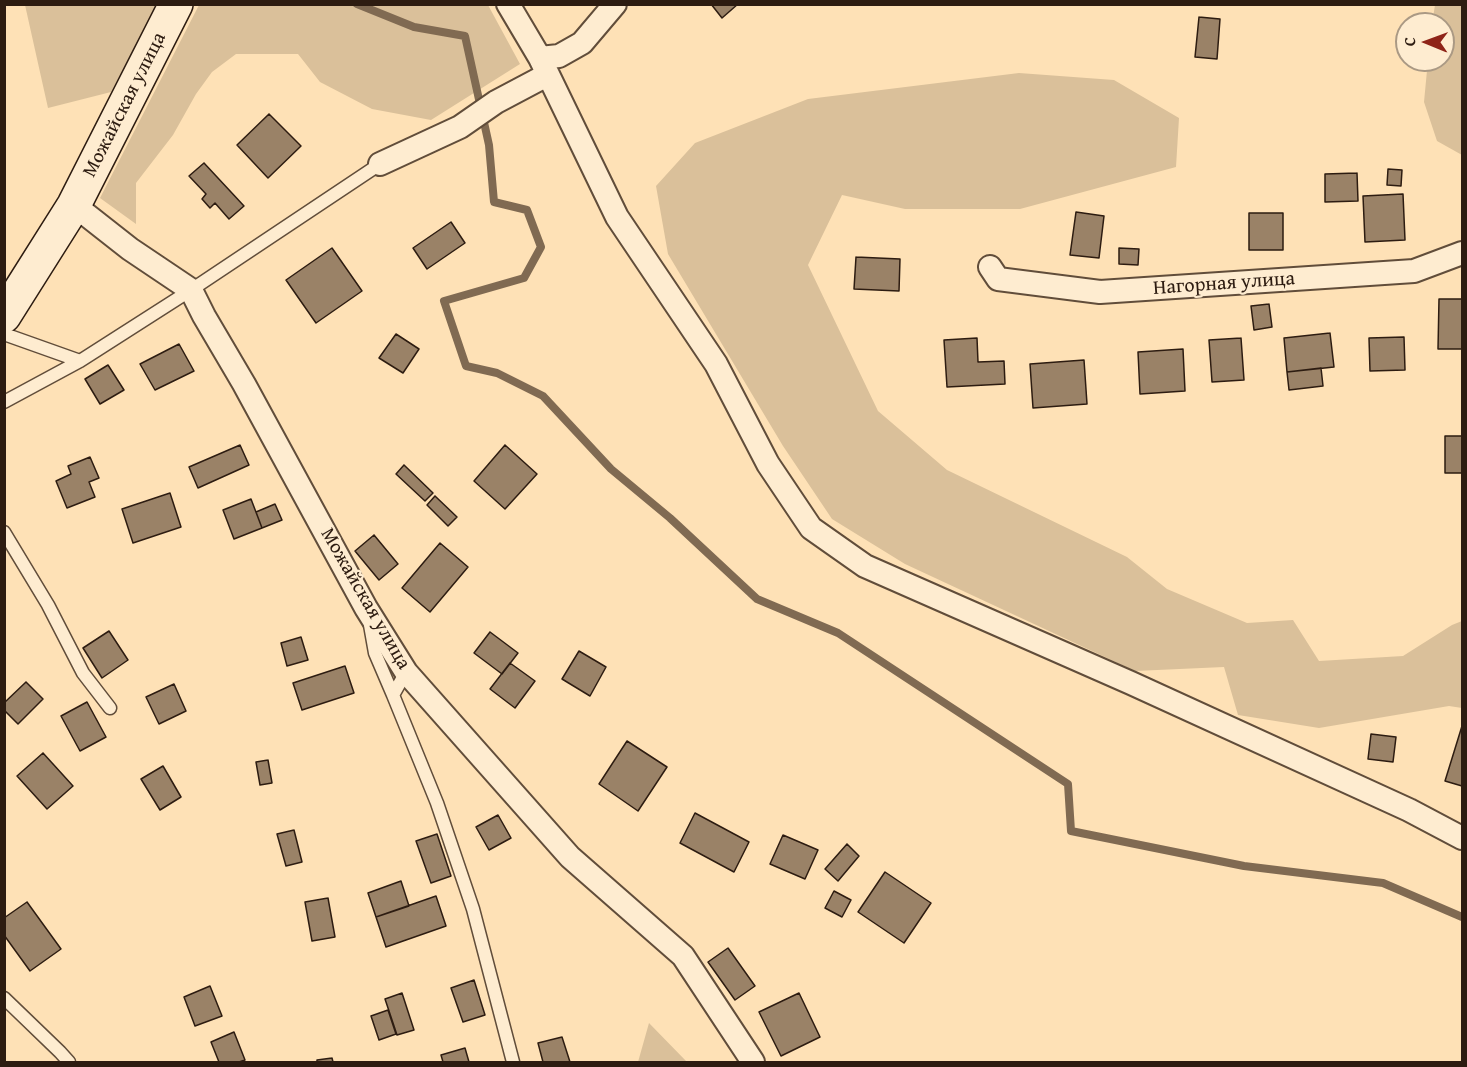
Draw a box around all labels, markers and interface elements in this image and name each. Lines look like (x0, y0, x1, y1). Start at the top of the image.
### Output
north arrow (1395, 12, 1455, 72)
street label: Можайская улица (78, 29, 172, 181)
text: С (1397, 37, 1421, 46)
street label: Нагорная улица (1152, 267, 1296, 301)
street label: Можайская улица (315, 524, 415, 674)

